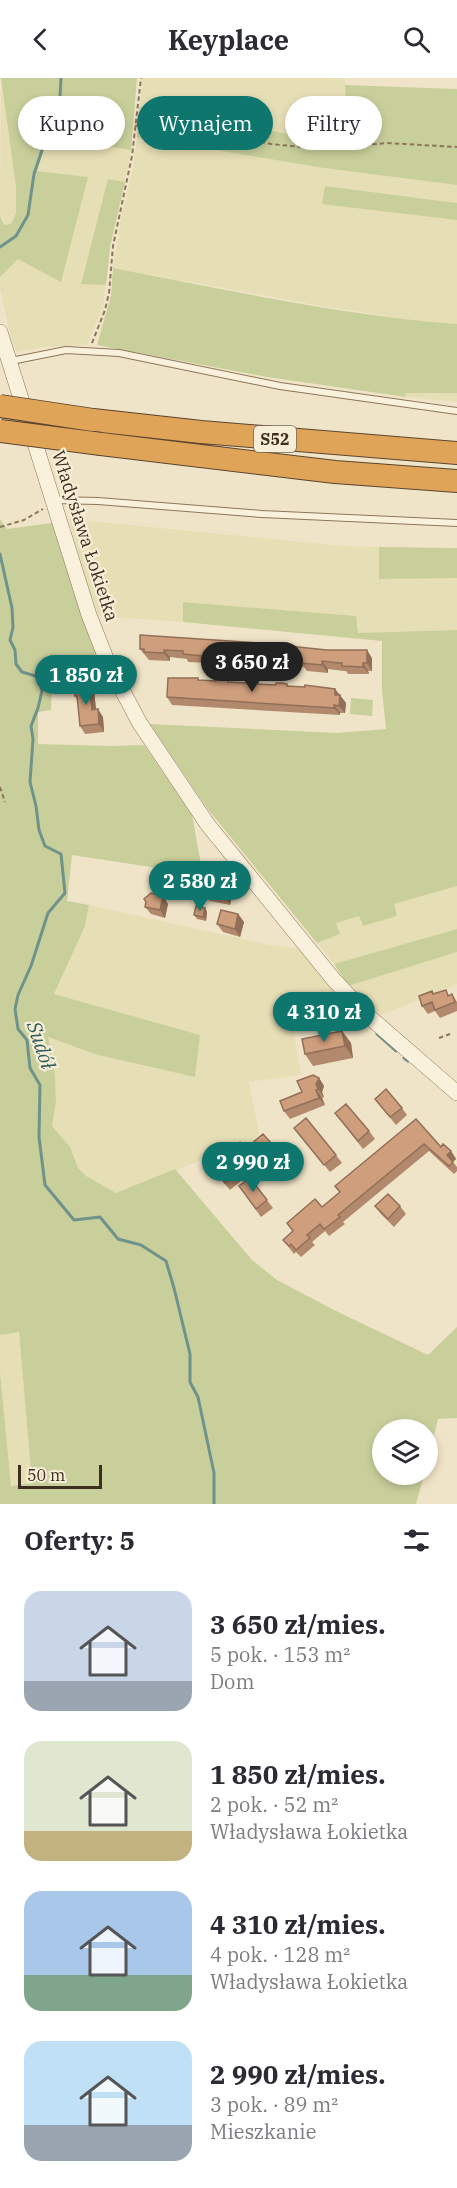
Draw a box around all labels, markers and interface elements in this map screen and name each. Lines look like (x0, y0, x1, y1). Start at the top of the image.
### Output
text: Keyplace (168, 22, 289, 57)
icon: back (24, 23, 57, 56)
icon: search (400, 23, 433, 56)
chip: Kupno (18, 96, 125, 150)
chip: Wynajem (137, 96, 273, 150)
chip: Filtry (285, 96, 382, 150)
road number: S52 (254, 426, 296, 452)
street label: Władysława Łokietka (47, 447, 124, 624)
pin: 3 650 zł (190, 642, 314, 693)
text: 3 650 zł (215, 648, 289, 675)
pin: 1 850 zł (24, 655, 148, 706)
text: 1 850 zł (49, 661, 123, 688)
pin: 2 580 zł (138, 861, 262, 912)
text: 2 580 zł (163, 867, 237, 894)
pin: 4 310 zł (262, 992, 386, 1043)
text: 4 310 zł (287, 998, 361, 1025)
water label: Sudół (20, 1016, 63, 1073)
pin: 2 990 zł (191, 1142, 315, 1193)
text: 2 990 zł (216, 1148, 290, 1175)
map controls (372, 1419, 438, 1485)
button: layers (372, 1419, 438, 1485)
scale bar (18, 1462, 102, 1490)
text: 50 m (27, 1465, 65, 1485)
text: Oferty: 5 (24, 1523, 135, 1557)
icon: filters (400, 1524, 433, 1557)
text: 3 650 zł/mies. (210, 1607, 386, 1641)
icon: home (72, 1615, 144, 1687)
text: 5 pok. · 153 m² (210, 1641, 350, 1668)
text: Dom (210, 1668, 254, 1695)
text: 1 850 zł/mies. (210, 1757, 386, 1791)
icon: home (72, 1765, 144, 1837)
text: 2 pok. · 52 m² (210, 1791, 338, 1818)
text: Władysława Łokietka (210, 1818, 408, 1845)
text: 4 310 zł/mies. (210, 1907, 386, 1941)
icon: home (72, 1915, 144, 1987)
text: 4 pok. · 128 m² (210, 1941, 350, 1968)
text: Władysława Łokietka (210, 1968, 408, 1995)
text: 2 990 zł/mies. (210, 2057, 386, 2091)
icon: home (72, 2065, 144, 2137)
text: 3 pok. · 89 m² (210, 2091, 338, 2118)
text: Mieszkanie (210, 2118, 316, 2145)

